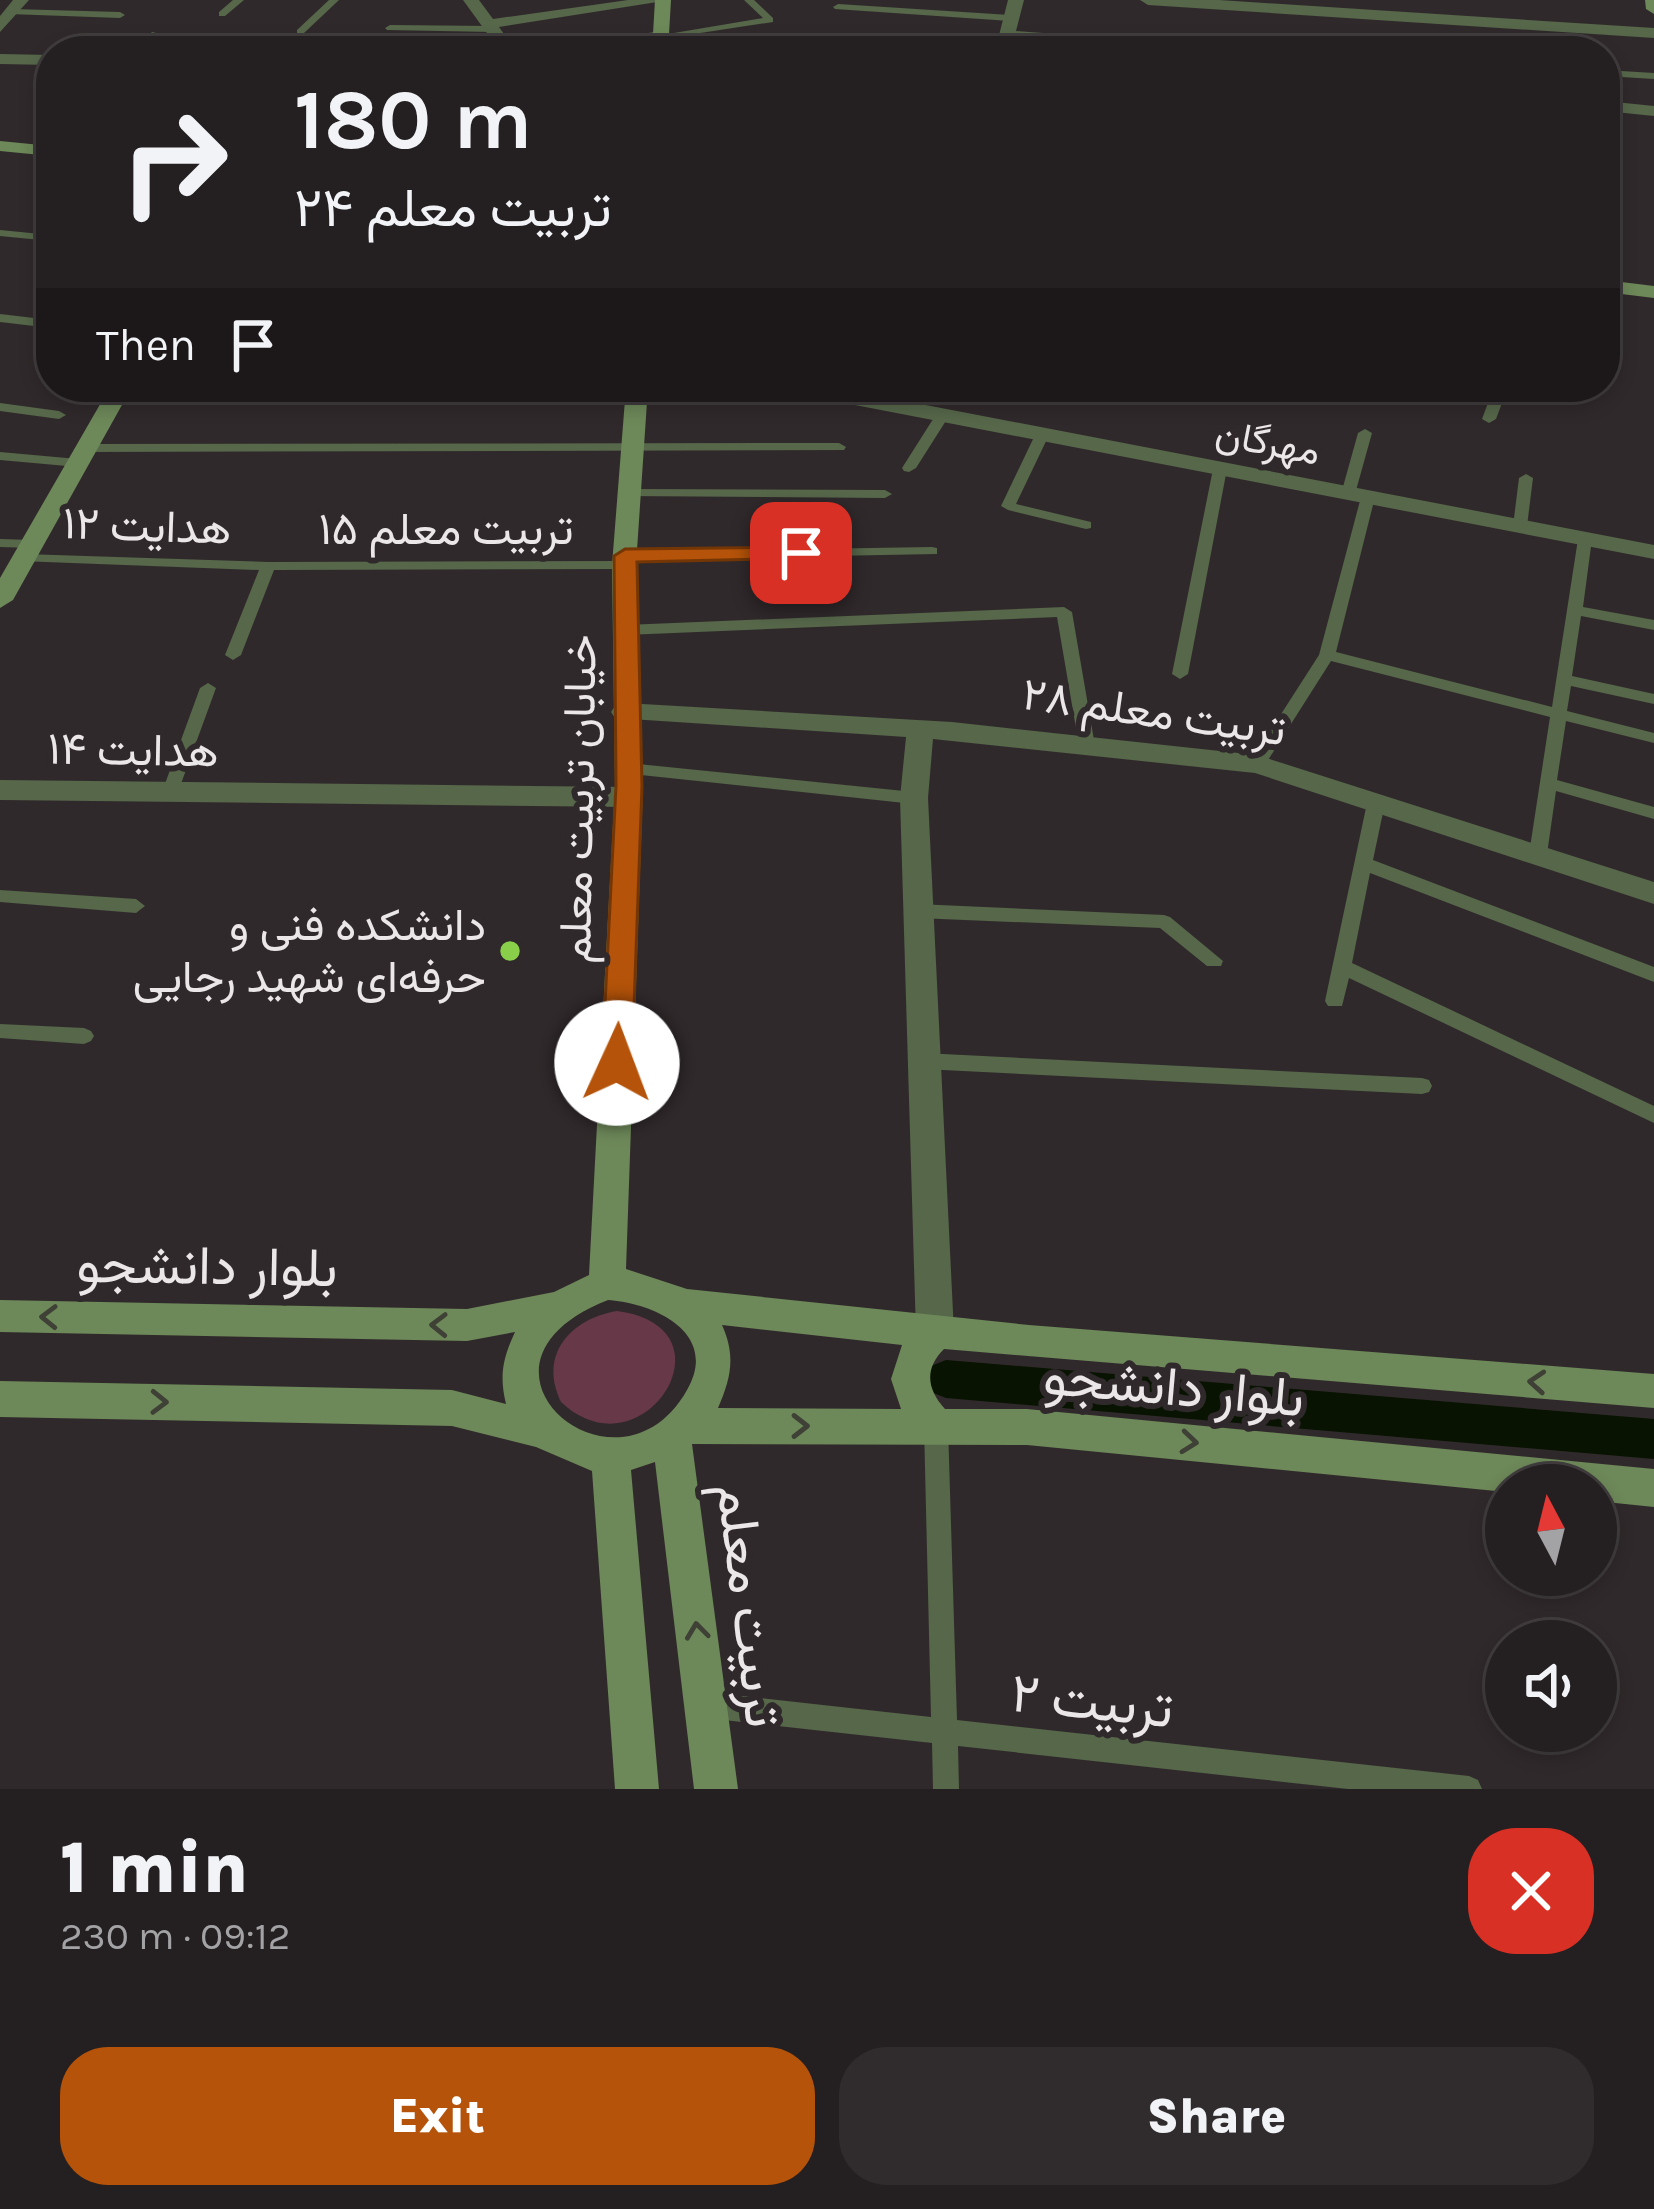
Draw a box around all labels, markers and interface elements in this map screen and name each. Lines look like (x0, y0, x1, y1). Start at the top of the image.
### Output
text: 180 m (294, 71, 532, 169)
icon: right (96, 84, 252, 240)
text: تربیت معلم ۲۴ (294, 176, 612, 240)
icon: arrive (220, 312, 286, 378)
text: Then (96, 319, 196, 371)
street label: مهرگان (1212, 409, 1324, 476)
street label: هدایت ۱۲ (62, 497, 232, 555)
pin (750, 502, 852, 604)
street label: تربیت معلم ۱۵ (319, 503, 573, 558)
icon: arrive (768, 520, 834, 586)
street label: خیابان تربیت معلم (549, 634, 610, 964)
street label: تربیت معلم ۲۸ (1018, 668, 1289, 759)
street label: هدایت ۱۴ (47, 723, 219, 777)
place label: دانشکده فنی و حرفه‌ای شهید رجایی (133, 899, 486, 1004)
marker: دانشکده فنی و حرفه‌ای شهید رجایی (497, 938, 523, 964)
position arrow (554, 1000, 680, 1126)
street label: بلوار دانشجو (76, 1232, 338, 1301)
one-way arrow (39, 1305, 58, 1331)
one-way arrow (429, 1312, 448, 1338)
street label: بلوار دانشجو (1041, 1344, 1307, 1431)
one-way arrow (1527, 1370, 1546, 1395)
one-way arrow (150, 1389, 169, 1415)
one-way arrow (792, 1413, 810, 1439)
one-way arrow (1180, 1429, 1199, 1454)
north arrow (1485, 1464, 1617, 1596)
map controls (1485, 1464, 1617, 1752)
street label: تربیت معلم (700, 1479, 797, 1731)
button: sound (1485, 1620, 1617, 1752)
one-way arrow (684, 1621, 710, 1641)
street label: تربیت ۲ (1008, 1661, 1176, 1742)
text: 1 min (60, 1826, 249, 1910)
button: close (1468, 1828, 1594, 1954)
text: 230 m · 09:12 (60, 1913, 290, 1959)
button: Exit (60, 2047, 815, 2185)
button: Share (839, 2047, 1594, 2185)

